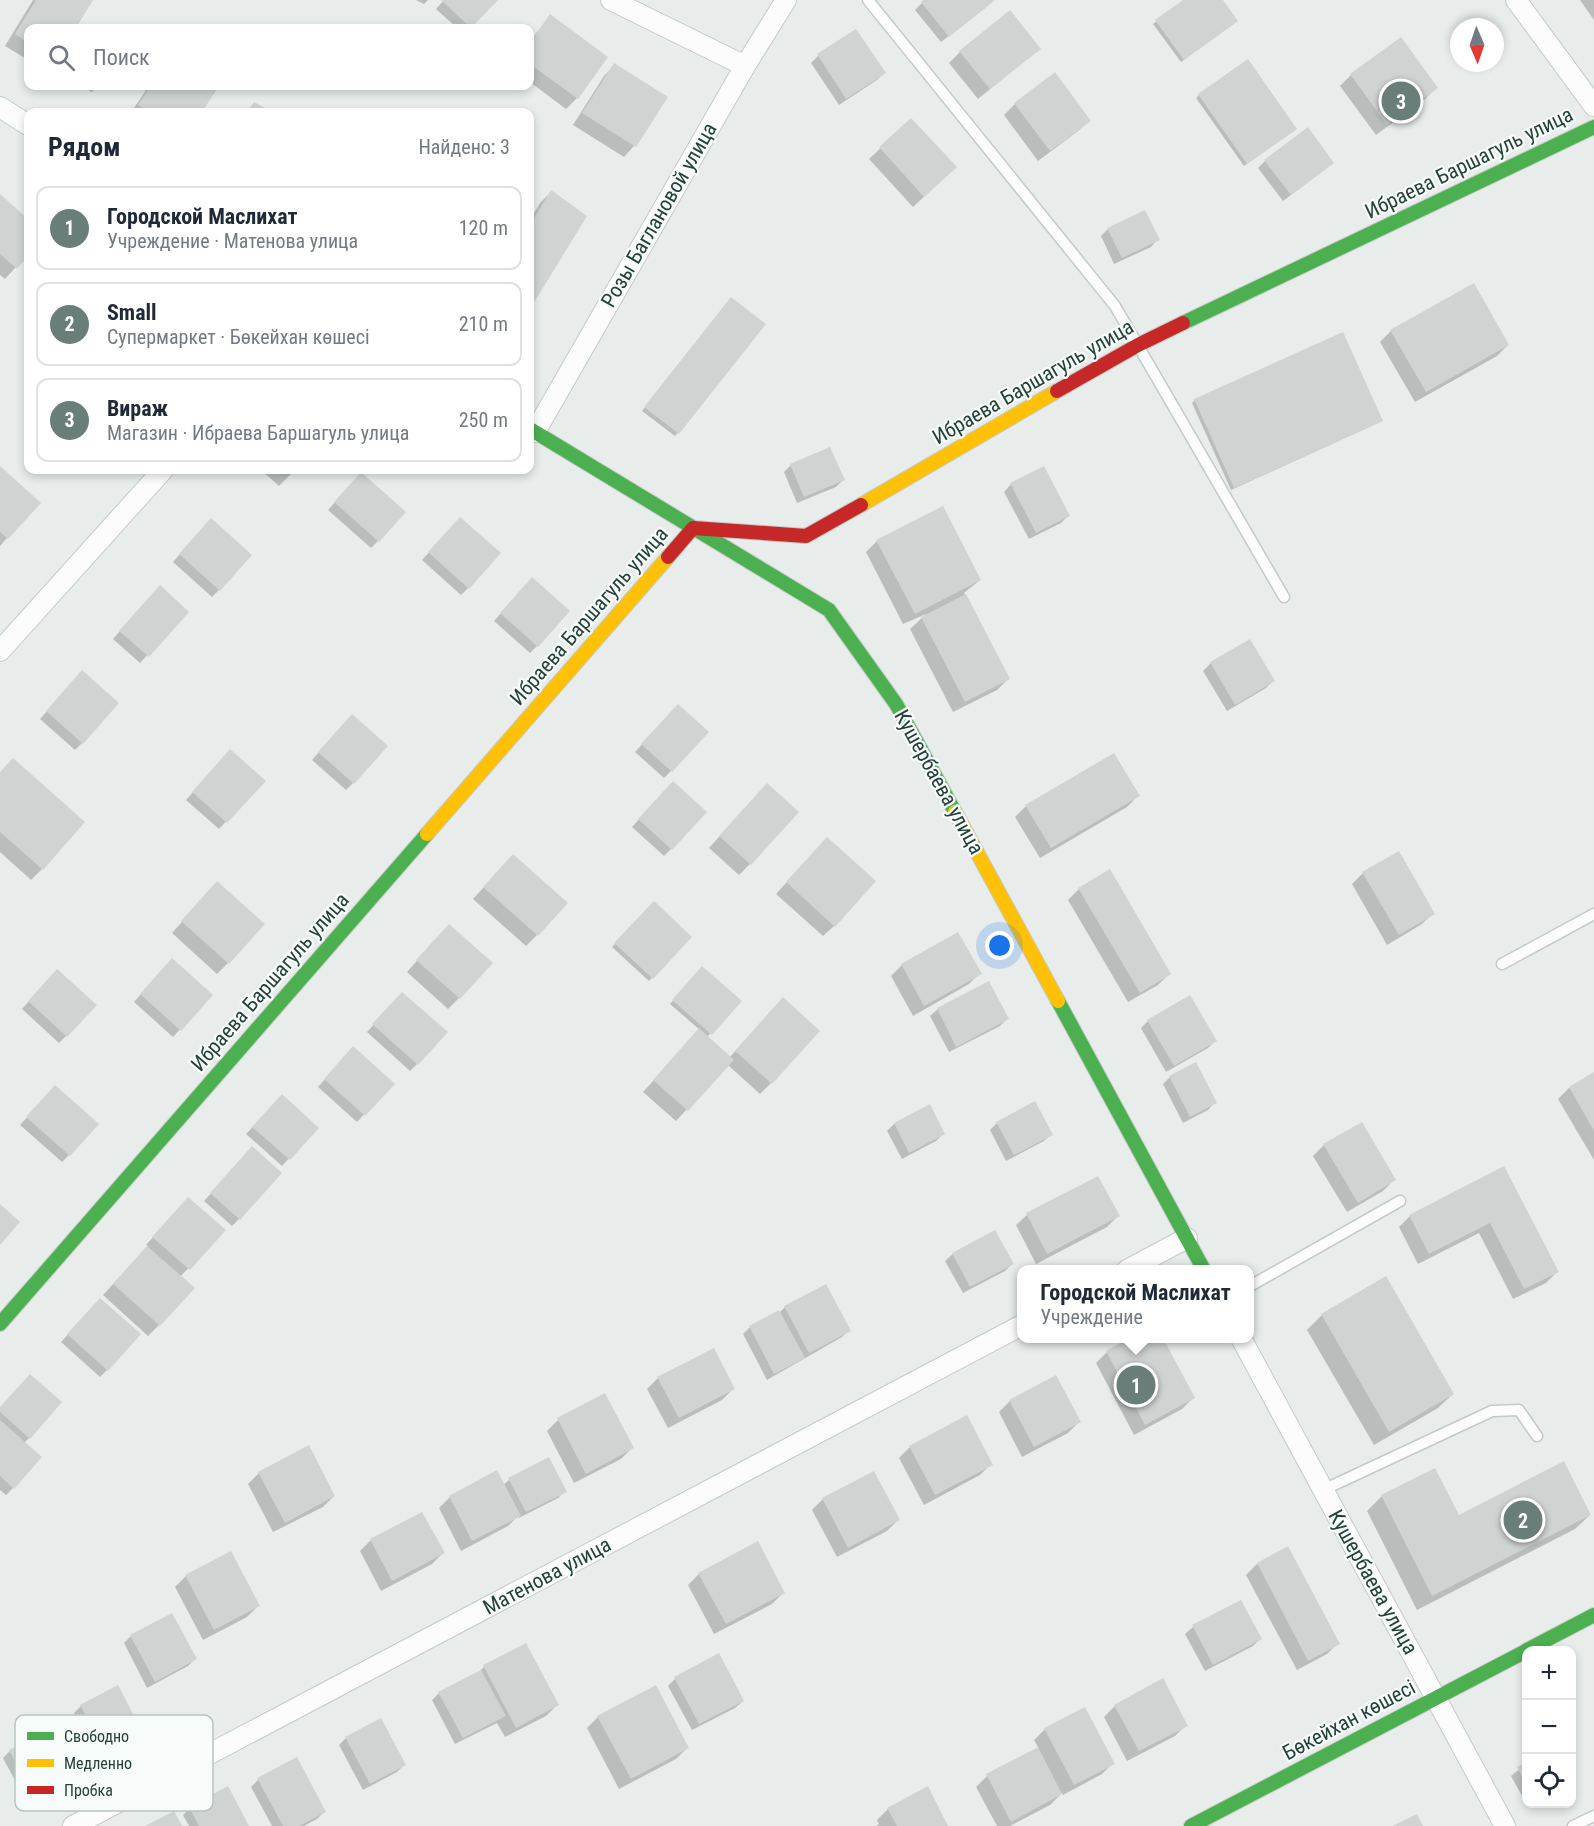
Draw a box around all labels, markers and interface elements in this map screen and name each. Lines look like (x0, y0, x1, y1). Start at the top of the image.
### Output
north arrow (1450, 18, 1504, 72)
search box (24, 24, 534, 90)
icon: search (45, 41, 78, 74)
text: Поиск (93, 45, 150, 70)
pin: 3 (1382, 78, 1420, 124)
street label: Ибраева Баршагуль улица (1361, 102, 1577, 224)
street label: Розы Баглановой улица (596, 119, 722, 311)
text: Рядом (48, 132, 120, 162)
text: Найдено: 3 (418, 135, 510, 159)
text: Городской Маслихат (107, 204, 297, 229)
text: 1 (64, 216, 75, 240)
text: 120 m (459, 216, 508, 240)
text: Учреждение · Матенова улица (107, 229, 358, 253)
text: Small (107, 300, 157, 325)
text: 2 (64, 312, 75, 336)
text: 210 m (459, 312, 508, 336)
street label: Ибраева Баршагуль улица (928, 315, 1138, 449)
text: Супермаркет · Бөкейхан көшесі (107, 325, 370, 349)
text: Вираж (107, 396, 168, 421)
text: 3 (64, 408, 75, 432)
text: 250 m (459, 408, 508, 432)
text: Магазин · Ибраева Баршагуль улица (107, 421, 409, 445)
street label: Ибраева Баршагуль улица (505, 522, 673, 710)
street label: Кушербаева улица (889, 706, 989, 858)
street label: Ибраева Баршагуль улица (186, 888, 354, 1076)
your location (985, 931, 1014, 960)
popup (1017, 1265, 1254, 1343)
text: Городской Маслихат (1040, 1280, 1231, 1305)
text: Учреждение (1040, 1305, 1143, 1329)
pin: 1 (1116, 1362, 1156, 1408)
pin: 2 (1504, 1498, 1543, 1543)
street label: Кушербаева улица (1323, 1506, 1423, 1658)
street label: Матенова улица (479, 1532, 615, 1620)
map controls (1522, 1646, 1576, 1808)
button: + (1522, 1646, 1576, 1700)
street label: Бөкейхан көшесі (1279, 1675, 1419, 1765)
button: − (1522, 1700, 1576, 1754)
legend (15, 1715, 213, 1811)
text: Свободно (64, 1727, 129, 1746)
text: Медленно (64, 1754, 132, 1773)
button: locate (1522, 1754, 1576, 1808)
text: Пробка (64, 1781, 113, 1800)

